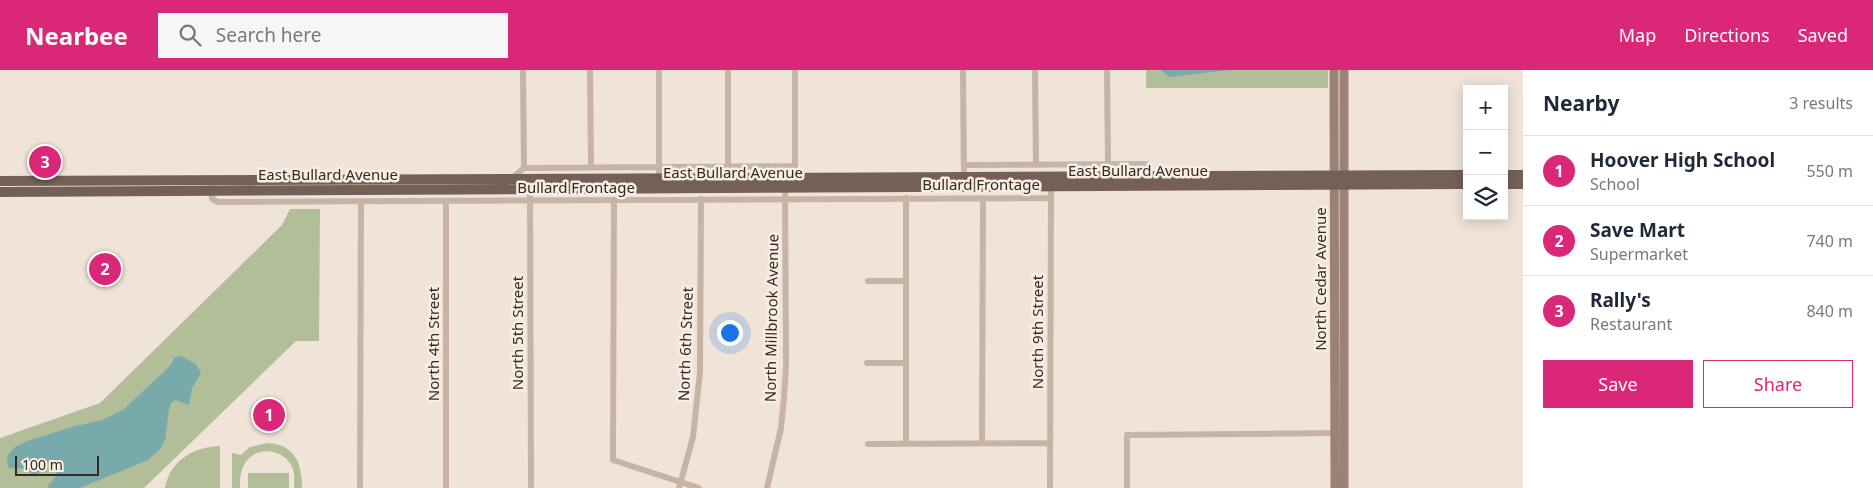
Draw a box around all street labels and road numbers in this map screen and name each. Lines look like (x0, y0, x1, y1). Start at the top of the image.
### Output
street label: East Bullard Avenue (1068, 160, 1208, 180)
street label: East Bullard Avenue (663, 162, 803, 182)
street label: East Bullard Avenue (258, 164, 398, 184)
street label: Bullard Frontage (922, 174, 1040, 194)
street label: Bullard Frontage (517, 177, 635, 197)
street label: North Cedar Avenue (1310, 207, 1330, 351)
street label: North Millbrook Avenue (760, 234, 782, 402)
street label: North 9th Street (1027, 274, 1047, 389)
street label: North 5th Street (507, 275, 527, 390)
street label: North 4th Street (423, 286, 443, 401)
street label: North 6th Street (673, 286, 697, 401)

